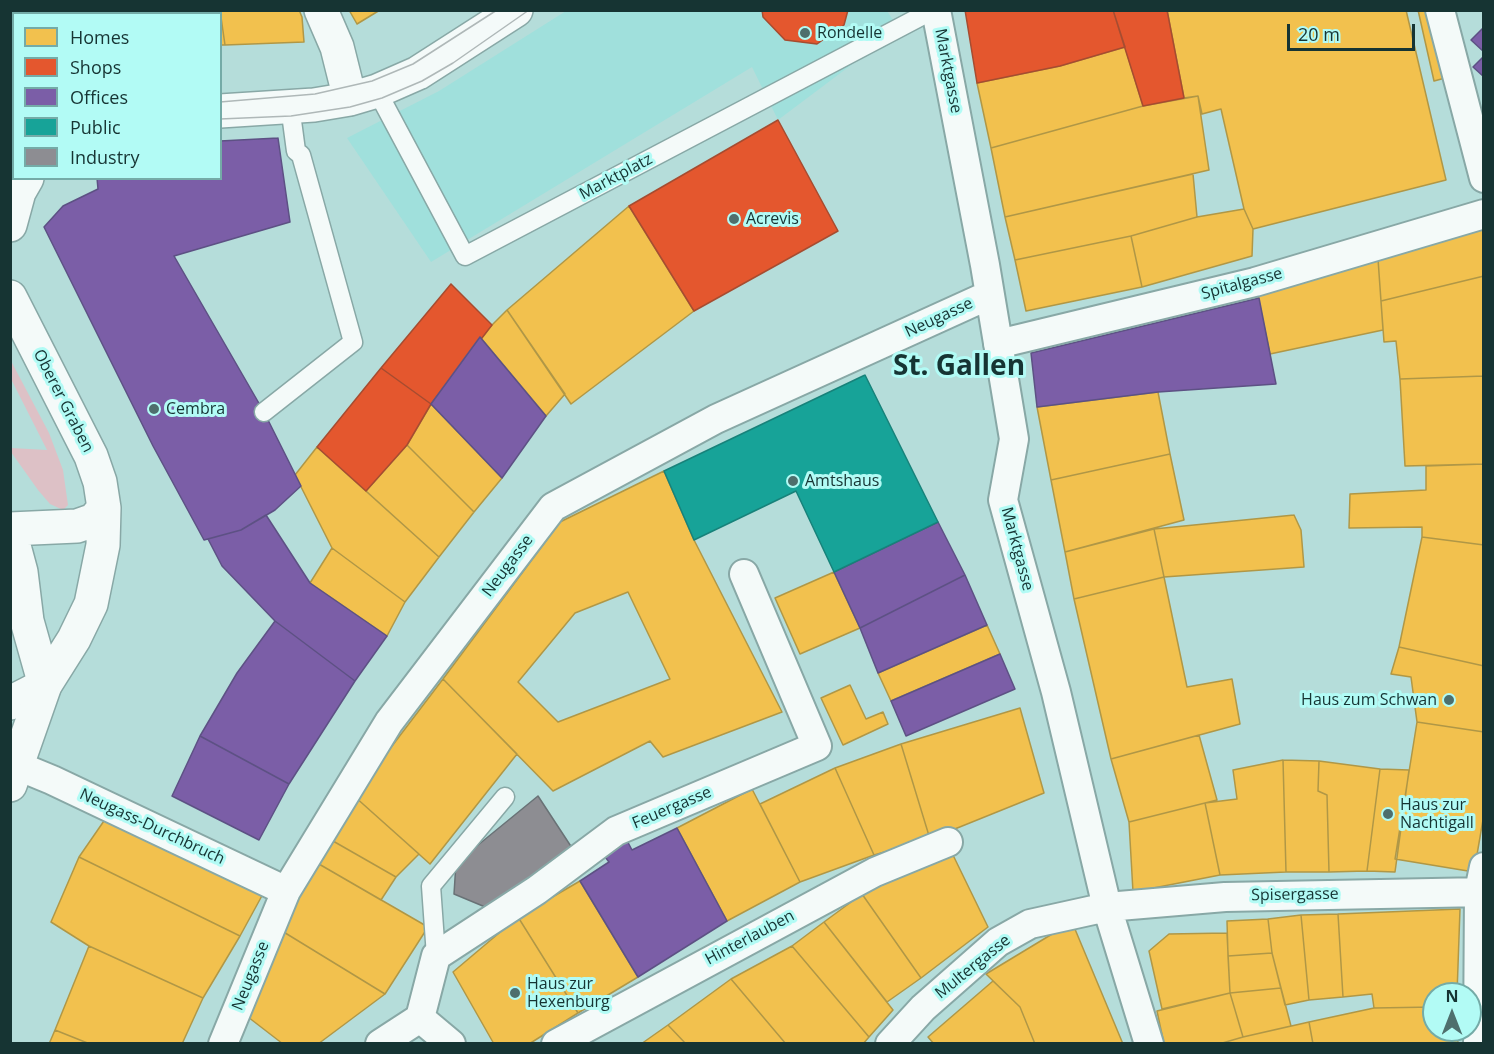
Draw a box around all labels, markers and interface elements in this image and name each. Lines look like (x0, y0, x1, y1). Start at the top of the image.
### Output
legend (12, 12, 222, 180)
scale bar (1290, 12, 1418, 50)
text: 20 m (1298, 22, 1340, 46)
place label: Rondelle (817, 23, 882, 43)
text: Homes (70, 25, 129, 49)
marker: Rondelle (798, 26, 812, 40)
street label: Marktgasse (930, 27, 966, 115)
text: Shops (70, 55, 121, 79)
text: Offices (70, 85, 128, 109)
text: Public (70, 115, 121, 139)
text: Industry (70, 145, 140, 169)
street label: Marktplatz (576, 150, 656, 204)
place label: Acrevis (746, 209, 799, 229)
marker: Acrevis (727, 212, 741, 226)
street label: Spitalgasse (1199, 264, 1285, 304)
street label: Neugasse (902, 294, 976, 342)
street label: Oberer Graben (29, 346, 97, 456)
district label: St. Gallen (893, 350, 1025, 384)
place label: Cembra (166, 399, 225, 419)
marker: Cembra (147, 402, 161, 416)
place label: Amtshaus (805, 471, 879, 491)
marker: Amtshaus (786, 474, 800, 488)
street label: Marktgasse (997, 505, 1037, 593)
street label: Neugasse (478, 531, 538, 601)
place label: Haus zum Schwan (1301, 690, 1437, 710)
marker: Haus zum Schwan (1442, 693, 1456, 707)
street label: Feuergasse (629, 783, 715, 833)
street label: Neugass-Durchbruch (76, 785, 228, 869)
place label: Haus zur Nachtigall (1400, 795, 1474, 833)
marker: Haus zur Nachtigall (1381, 807, 1395, 821)
street label: Spisergasse (1251, 885, 1339, 905)
street label: Hinterlauben (702, 906, 798, 970)
street label: Multergasse (931, 931, 1015, 1003)
street label: Neugasse (228, 939, 274, 1013)
place label: Haus zur Hexenburg (527, 974, 610, 1012)
north arrow (1422, 982, 1482, 1042)
text: N (1445, 985, 1459, 1007)
marker: Haus zur Hexenburg (508, 986, 522, 1000)

